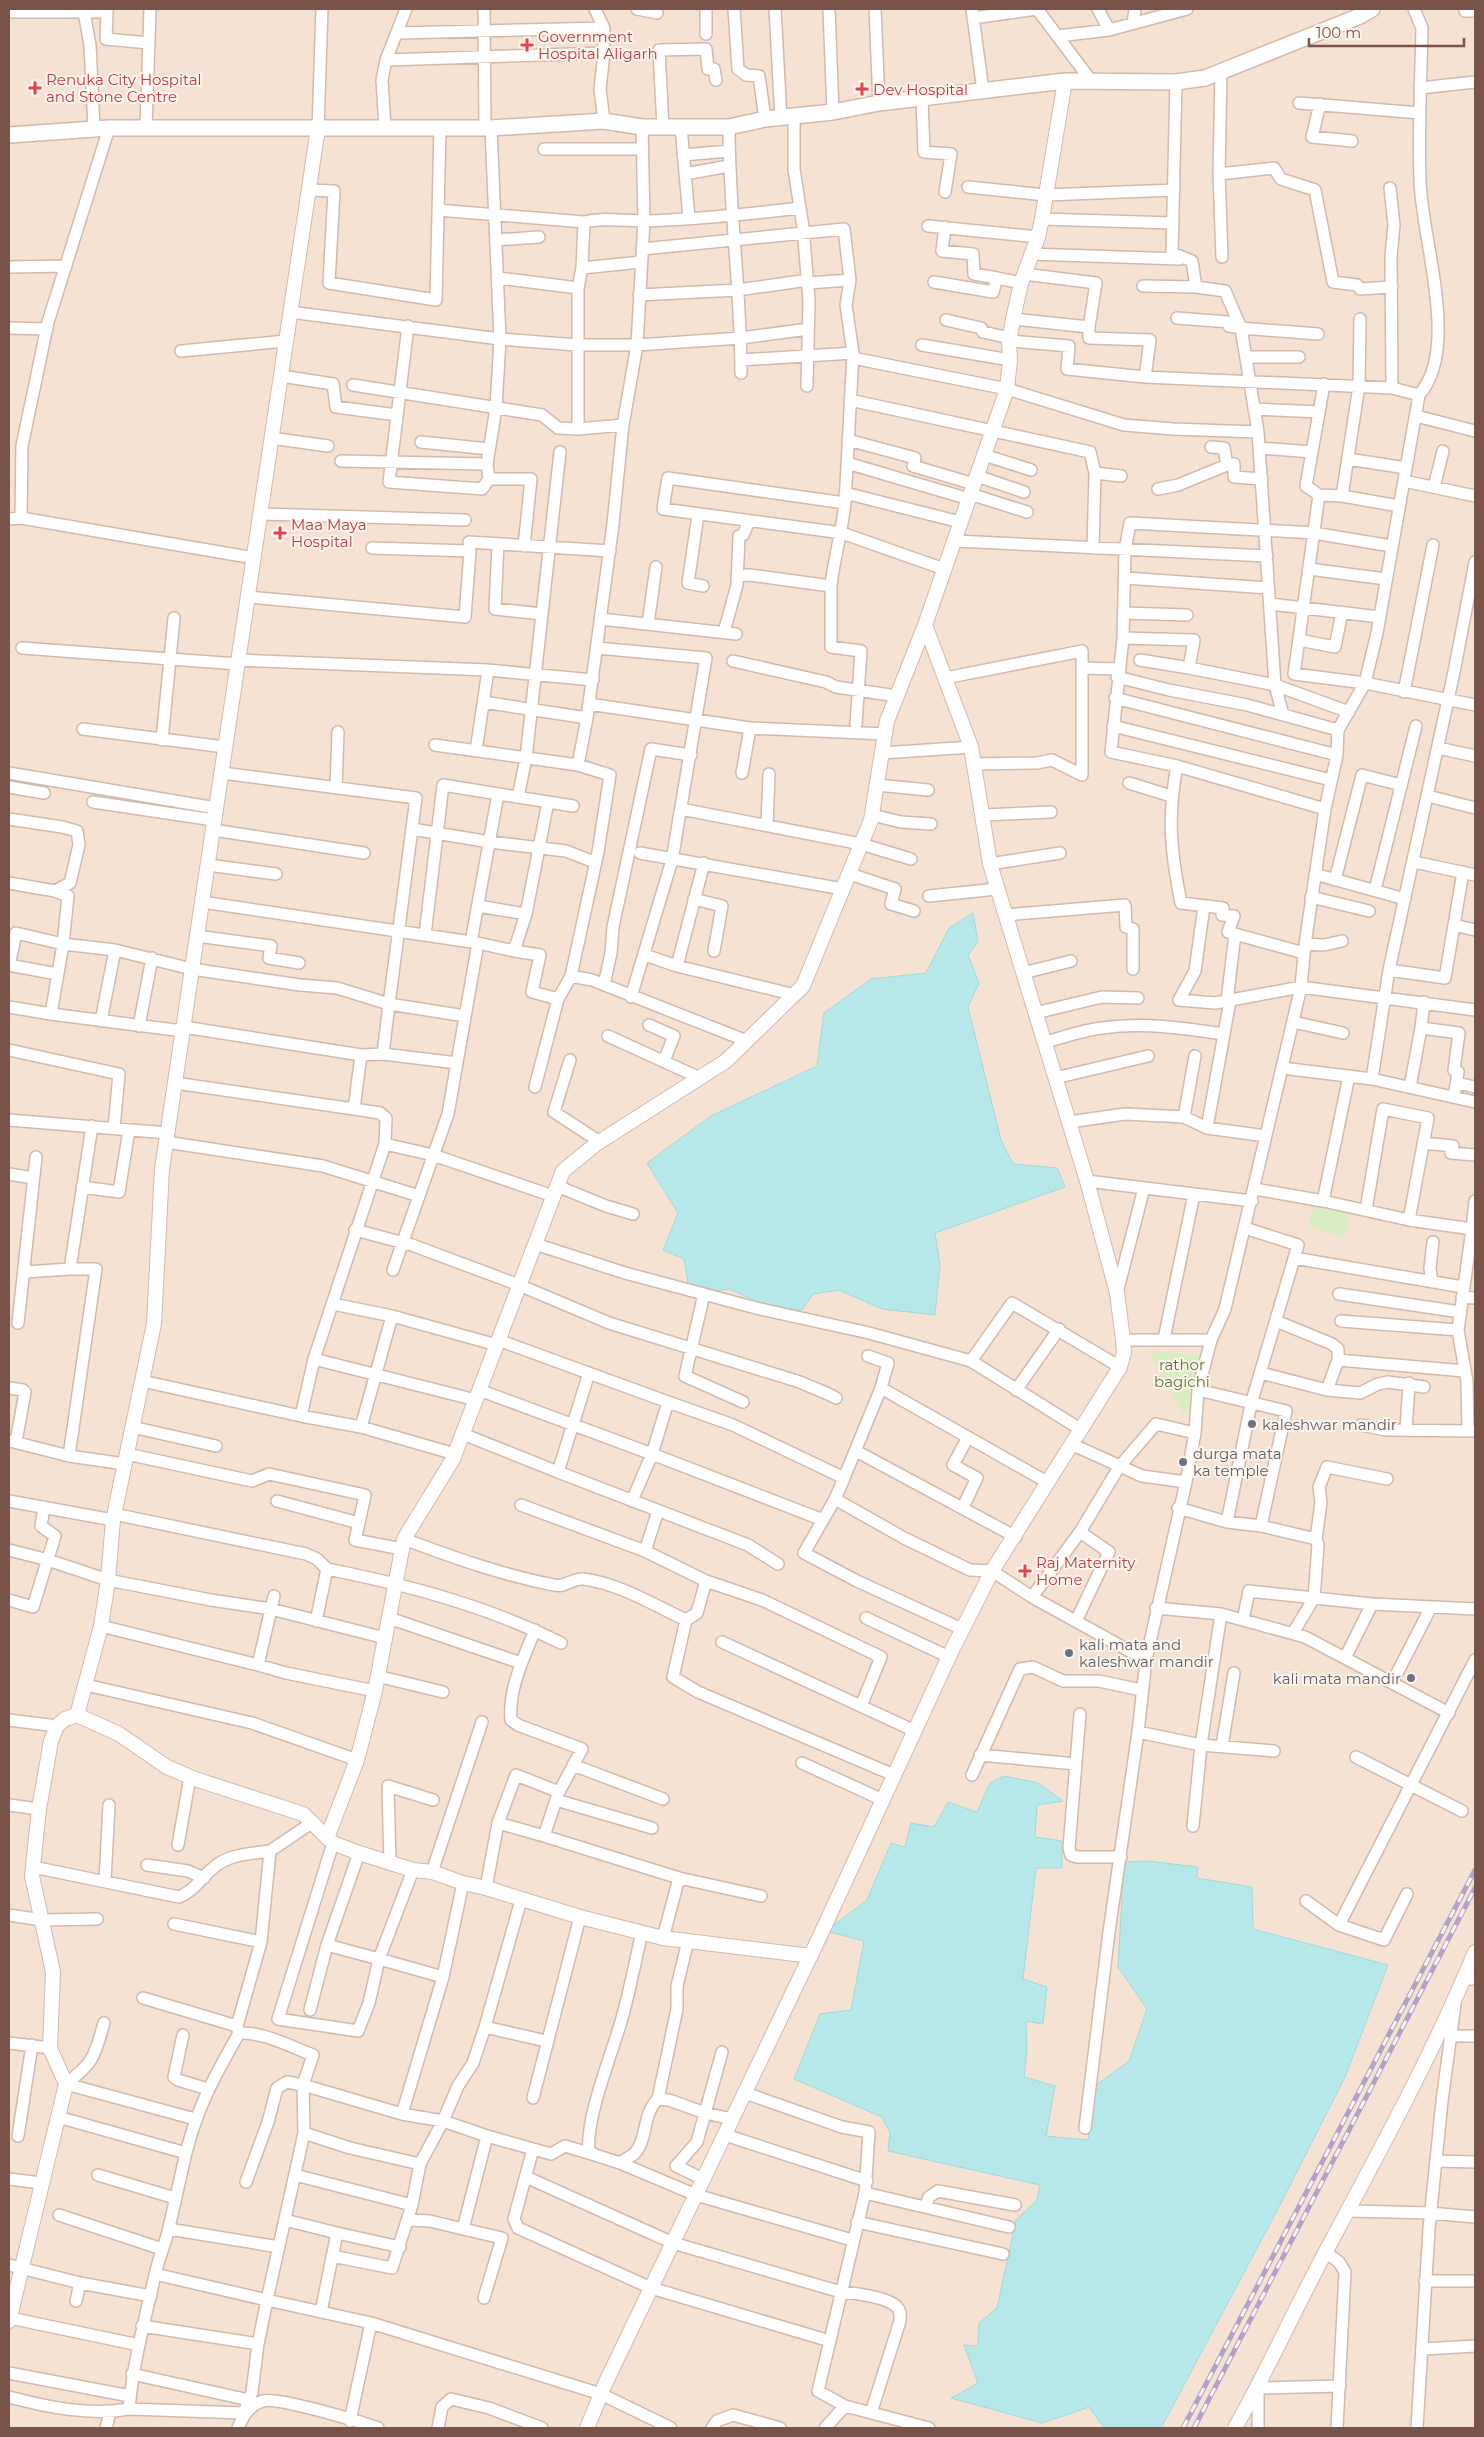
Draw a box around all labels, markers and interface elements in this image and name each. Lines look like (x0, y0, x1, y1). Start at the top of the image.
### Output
scale bar (1309, 15, 1464, 47)
text: 100 m (1316, 23, 1361, 42)
place label: Government Hospital Aligarh (538, 27, 658, 63)
marker: Government Hospital Aligarh (520, 38, 534, 52)
place label: Renuka City Hospital and Stone Centre (46, 70, 202, 106)
place label: Dev Hospital (873, 80, 968, 99)
marker: Renuka City Hospital and Stone Centre (28, 81, 42, 95)
marker: Dev Hospital (855, 82, 869, 96)
place label: Maa Maya Hospital (291, 515, 367, 551)
marker: Maa Maya Hospital (273, 526, 287, 540)
park label: rathor bagichi (1154, 1355, 1210, 1391)
place label: kaleshwar mandir (1262, 1415, 1397, 1434)
marker: kaleshwar mandir (1246, 1418, 1258, 1430)
place label: durga mata ka temple (1193, 1444, 1282, 1480)
marker: durga mata ka temple (1177, 1456, 1189, 1468)
place label: Raj Maternity Home (1036, 1553, 1136, 1589)
marker: Raj Maternity Home (1018, 1564, 1032, 1578)
place label: kali mata and kaleshwar mandir (1079, 1635, 1214, 1671)
marker: kali mata and kaleshwar mandir (1063, 1647, 1075, 1659)
place label: kali mata mandir (1273, 1669, 1401, 1688)
marker: kali mata mandir (1405, 1672, 1417, 1684)

